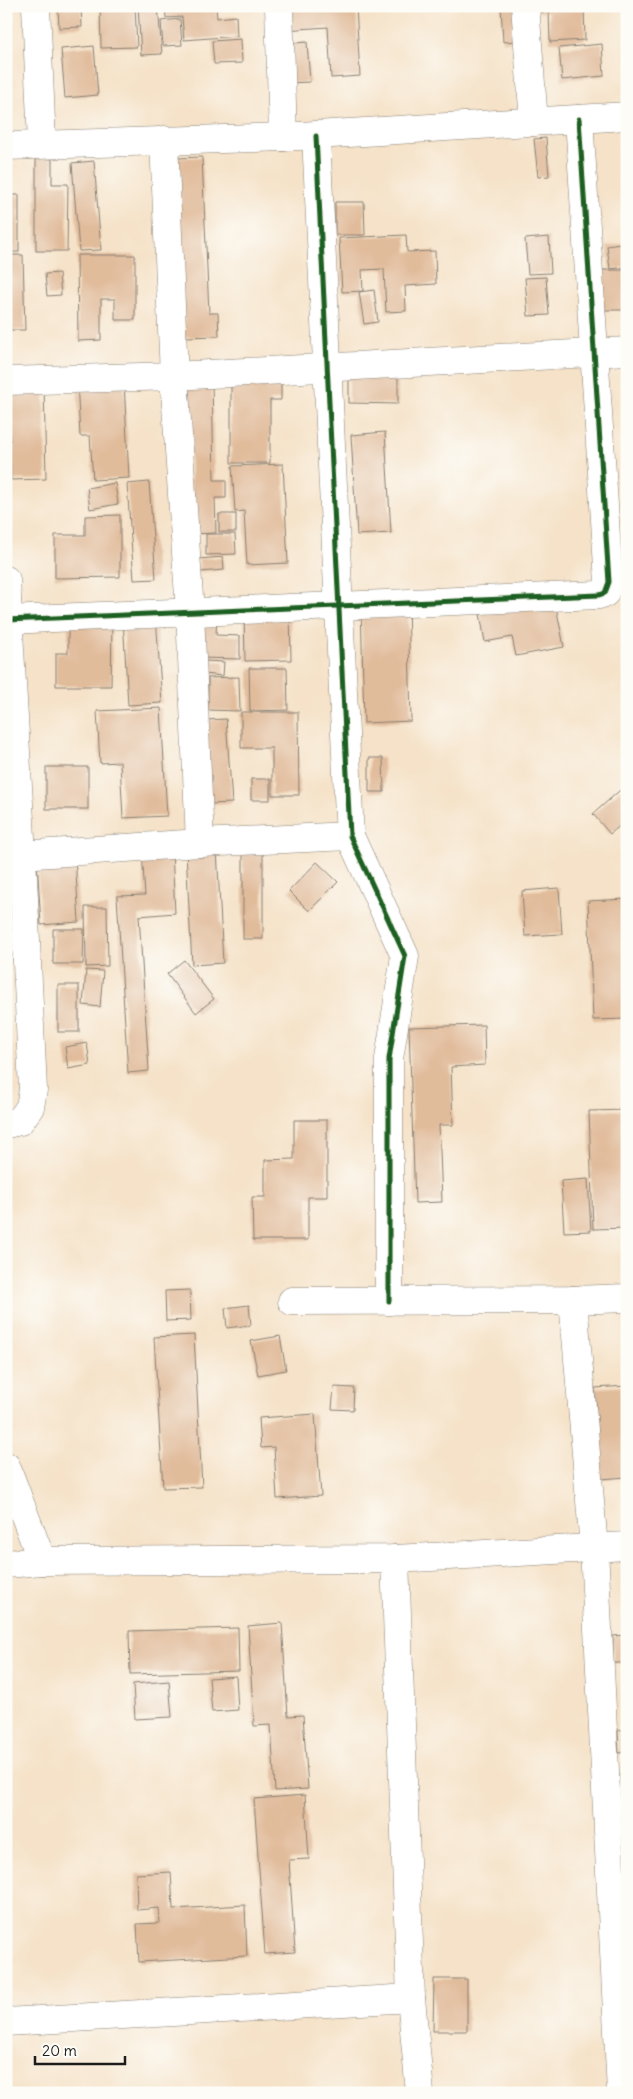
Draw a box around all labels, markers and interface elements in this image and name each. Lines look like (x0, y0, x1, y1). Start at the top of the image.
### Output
scale bar (35, 2034, 125, 2066)
text: 20 m (42, 2041, 77, 2060)

